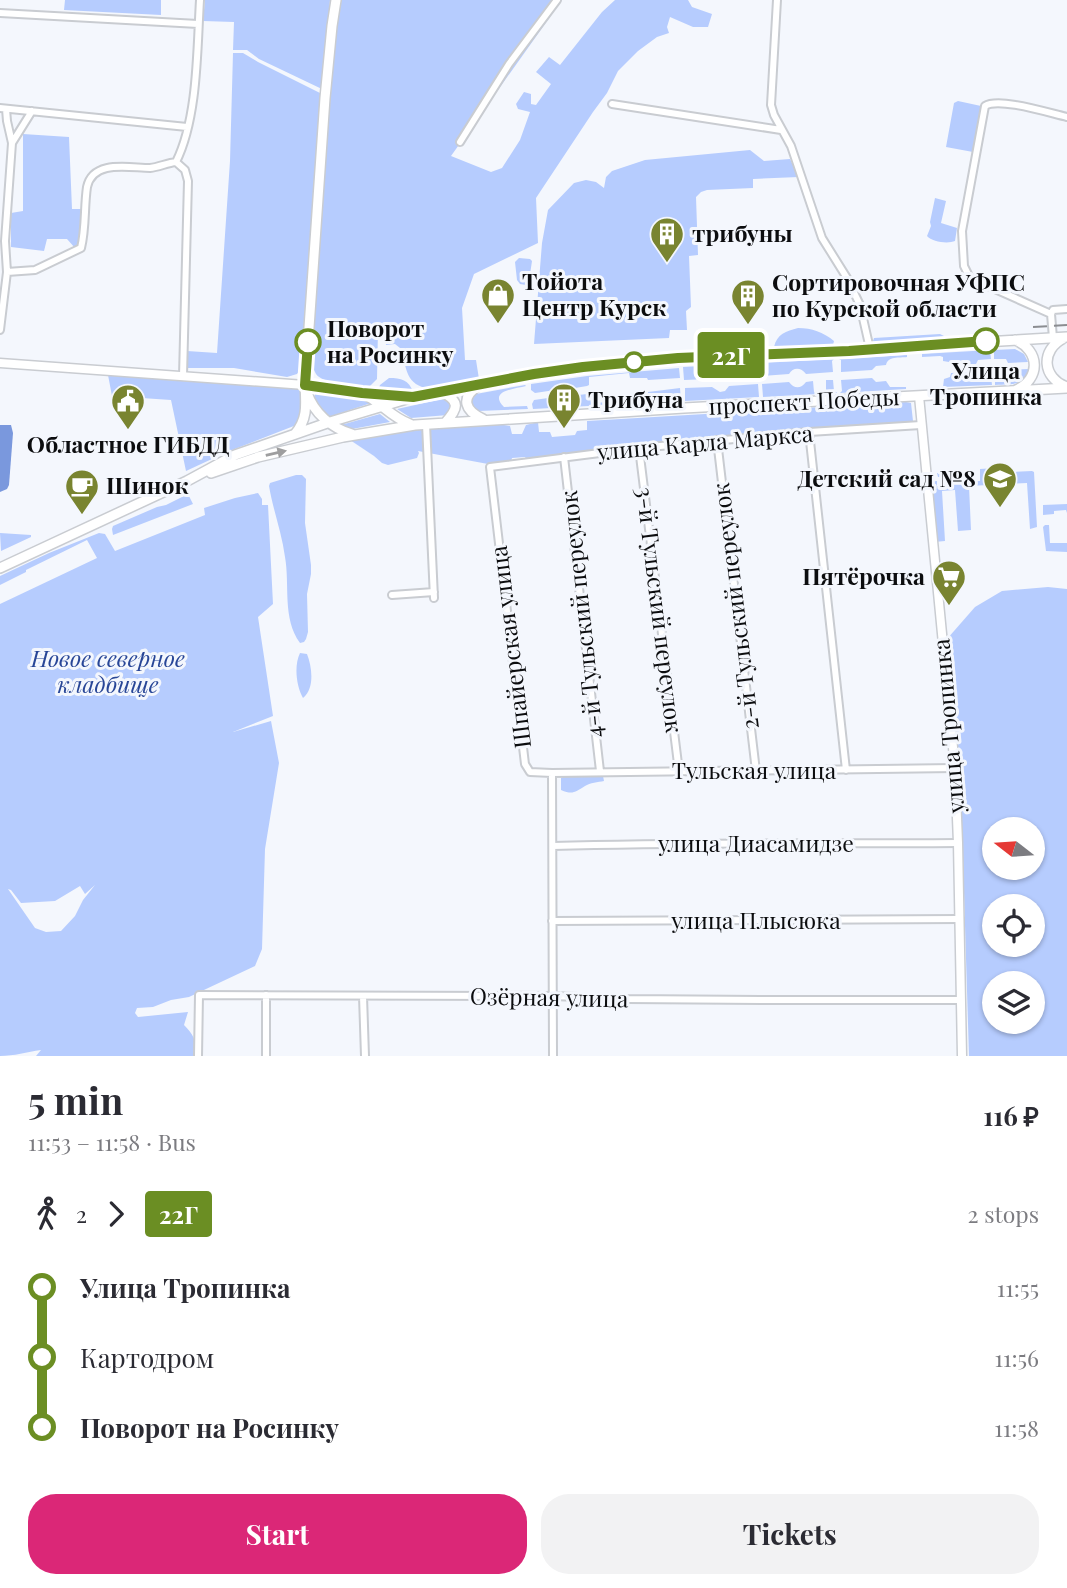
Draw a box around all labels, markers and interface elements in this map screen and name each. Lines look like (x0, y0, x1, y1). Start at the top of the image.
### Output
building icon: трибуны (648, 215, 686, 264)
place label: трибуны (692, 217, 793, 248)
place label: Тойота Центр Курск (522, 265, 666, 322)
place label: Сортировочная УФПС по Курской области (772, 266, 1025, 323)
shop icon: Тойота Центр Курск (479, 276, 517, 325)
building icon: Сортировочная УФПС по Курской области (729, 277, 767, 326)
place label: Поворот на Росинку (327, 312, 453, 369)
marker: Улица Тропинка (973, 328, 999, 354)
marker: Поворот на Росинку (295, 329, 321, 355)
line badge: 22Г (691, 332, 771, 378)
text: 22Г (712, 339, 750, 371)
unlabelled marker (624, 352, 644, 372)
place label: Улица Тропинка (930, 354, 1042, 411)
street label: проспект Победы (708, 380, 900, 421)
building icon: Трибуна (545, 381, 583, 430)
public building icon: Областное ГИБДД (109, 382, 147, 431)
place label: Трибуна (588, 383, 683, 414)
street label: улица Карла Маркса (594, 417, 815, 466)
place label: Областное ГИБДД (27, 428, 229, 459)
one-way arrow (265, 447, 287, 458)
school or university icon: Детский сад №8 (981, 460, 1019, 509)
place label: Детский сад №8 (798, 462, 976, 493)
cafe icon: Шинок (63, 467, 101, 516)
place label: Шинок (106, 469, 189, 500)
street label: 2-й Тульский переулок (704, 481, 765, 731)
street label: 3-й Тульский переулок (630, 485, 691, 735)
street label: 4-й Тульский переулок (552, 489, 609, 739)
street label: Шпайерская улица (482, 544, 537, 750)
supermarket icon: Пятёрочка (930, 558, 968, 607)
place label: Пятёрочка (802, 560, 925, 591)
street label: улица Тропинка (924, 637, 971, 816)
park label: Новое северное кладбище (30, 642, 185, 699)
street label: Тульская улица (672, 754, 837, 785)
north arrow (982, 817, 1045, 880)
map controls (982, 817, 1045, 1034)
street label: улица Диасамидзе (657, 827, 854, 858)
button: locate (982, 894, 1045, 957)
street label: улица Плысюка (670, 904, 841, 935)
button: layers (982, 971, 1045, 1034)
street label: Озёрная улица (470, 980, 629, 1013)
text: 5 min (28, 1074, 123, 1125)
text: 116 ₽ (983, 1098, 1039, 1133)
text: 11:53 – 11:58 · Bus (28, 1126, 196, 1157)
icon: walk (28, 1195, 66, 1233)
icon: forward (97, 1195, 135, 1233)
text: 2 (76, 1198, 87, 1229)
text: 22Г (159, 1198, 198, 1230)
text: 2 stops (968, 1198, 1039, 1229)
text: Улица Тропинка (80, 1270, 290, 1305)
text: 11:55 (997, 1272, 1039, 1303)
text: Картодром (80, 1340, 214, 1375)
text: 11:56 (994, 1342, 1039, 1373)
text: Поворот на Росинку (80, 1410, 339, 1445)
text: 11:58 (994, 1412, 1039, 1443)
button: Start (28, 1494, 527, 1574)
button: Tickets (541, 1494, 1039, 1574)

